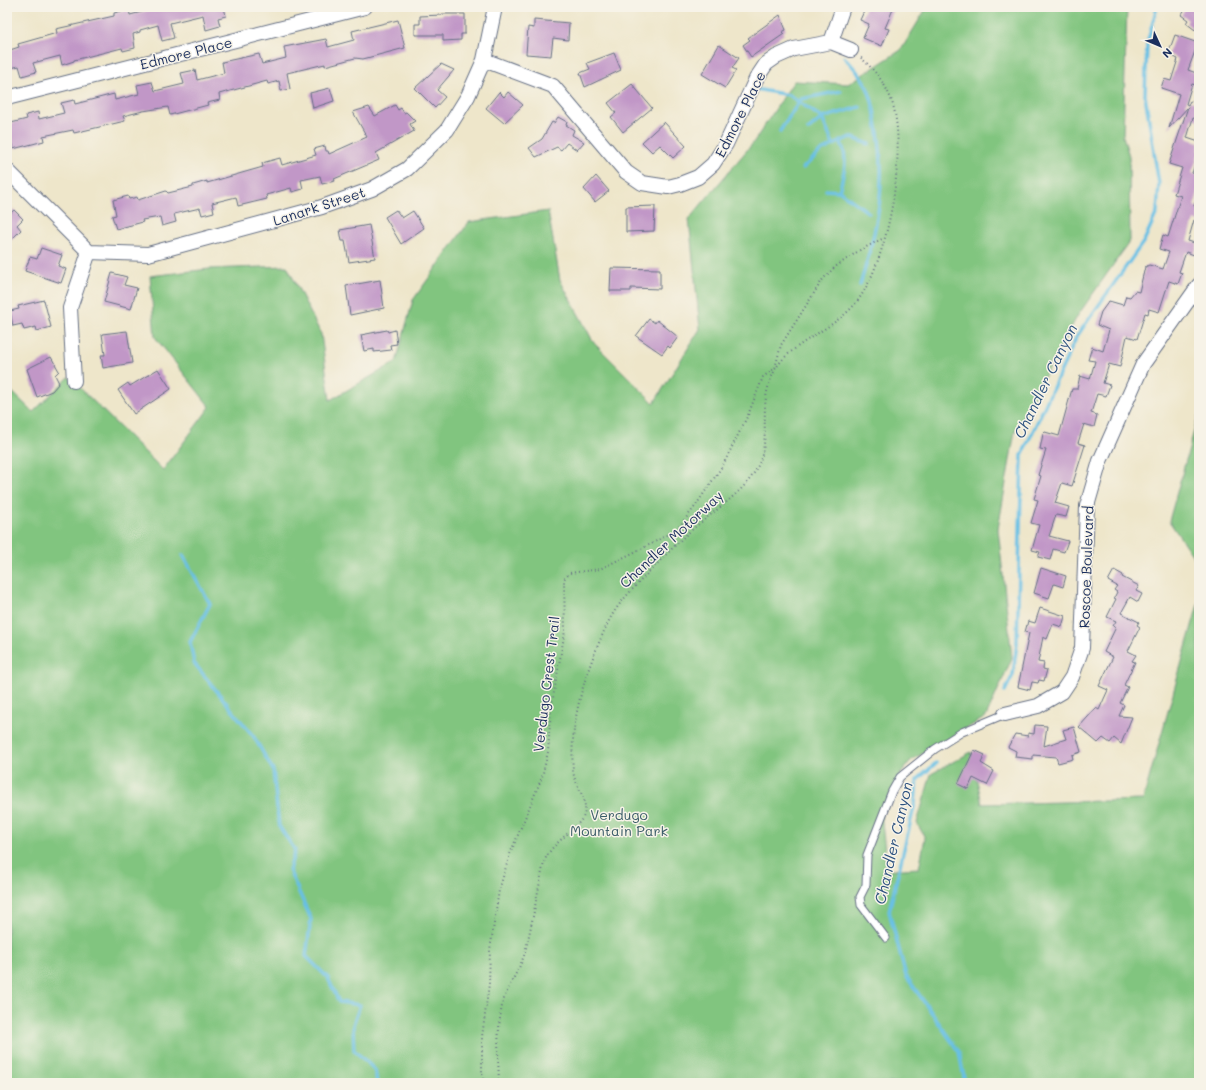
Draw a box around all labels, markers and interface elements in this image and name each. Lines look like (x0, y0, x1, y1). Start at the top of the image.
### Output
north arrow (1140, 26, 1180, 66)
street label: Edmore Place (138, 32, 234, 74)
text: N (1159, 45, 1176, 62)
street label: Edmore Place (710, 68, 770, 160)
street label: Lanark Street (270, 182, 368, 230)
water label: Chandler Canyon (1009, 320, 1081, 442)
street label: Chandler Motorway (615, 486, 727, 592)
street label: Roscoe Boulevard (1074, 505, 1098, 629)
street label: Verdugo Crest Trail (528, 615, 564, 753)
water label: Chandler Canyon (869, 780, 917, 906)
park label: Verdugo Mountain Park (570, 805, 668, 840)

